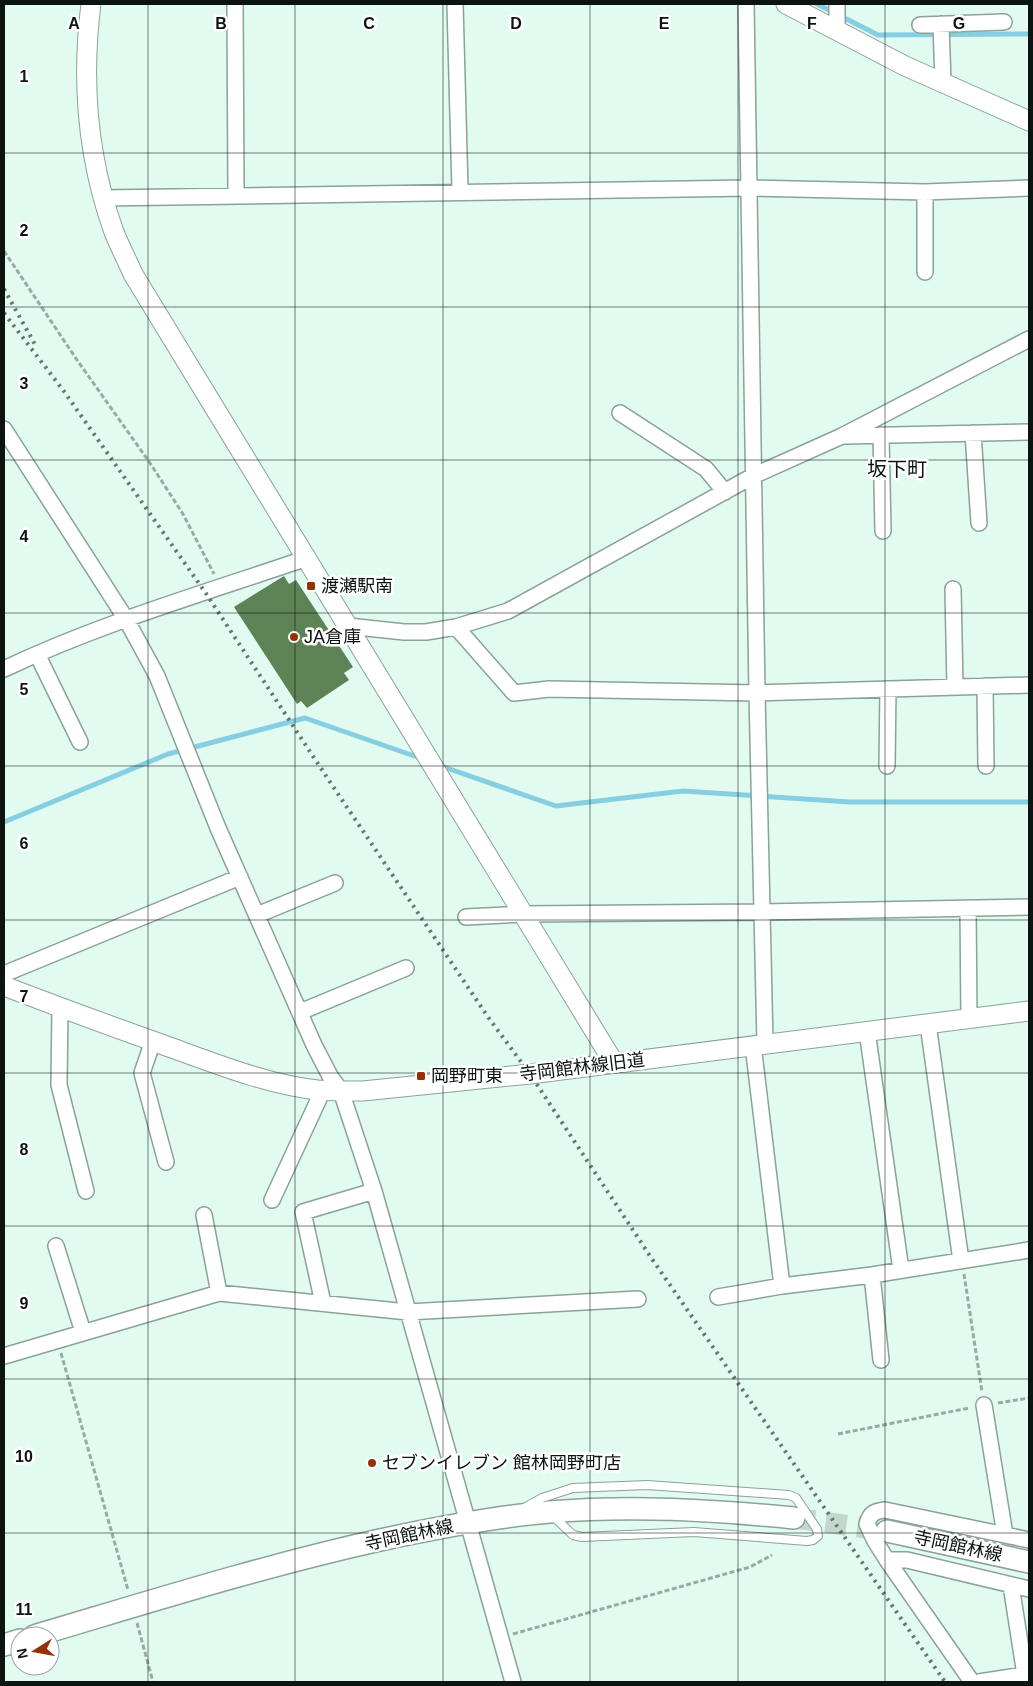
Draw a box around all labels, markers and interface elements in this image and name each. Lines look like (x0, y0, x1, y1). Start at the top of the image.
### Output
text: A (68, 15, 80, 32)
text: B (215, 15, 227, 32)
text: C (363, 15, 375, 32)
text: D (510, 15, 522, 32)
text: E (659, 15, 670, 32)
text: F (807, 15, 817, 32)
text: G (953, 15, 965, 32)
text: 1 (20, 68, 29, 85)
text: 2 (20, 222, 29, 239)
text: 3 (20, 375, 29, 392)
district label: 坂下町 (867, 458, 927, 480)
text: 4 (20, 528, 29, 545)
place label: 渡瀬駅南 (321, 576, 393, 596)
marker: 渡瀬駅南 (305, 580, 317, 592)
place label: JA倉庫 (304, 627, 361, 647)
marker: JA倉庫 (288, 631, 300, 643)
text: 5 (20, 681, 29, 698)
text: 6 (20, 835, 29, 852)
text: 7 (20, 988, 29, 1005)
street label: 寺岡館林線旧道 (518, 1049, 646, 1085)
place label: 岡野町東 (431, 1066, 503, 1086)
marker: 岡野町東 (415, 1070, 427, 1082)
text: 8 (20, 1141, 29, 1158)
text: 9 (20, 1295, 29, 1312)
text: 10 (15, 1448, 33, 1465)
place label: セブンイレブン 館林岡野町店 (382, 1453, 621, 1473)
marker: セブンイレブン 館林岡野町店 (366, 1457, 378, 1469)
street label: 寺岡館林線 (363, 1516, 455, 1554)
street label: 寺岡館林線 (912, 1527, 1004, 1565)
text: 11 (16, 1601, 33, 1618)
north arrow (10, 1626, 60, 1676)
text: N (13, 1647, 31, 1660)

